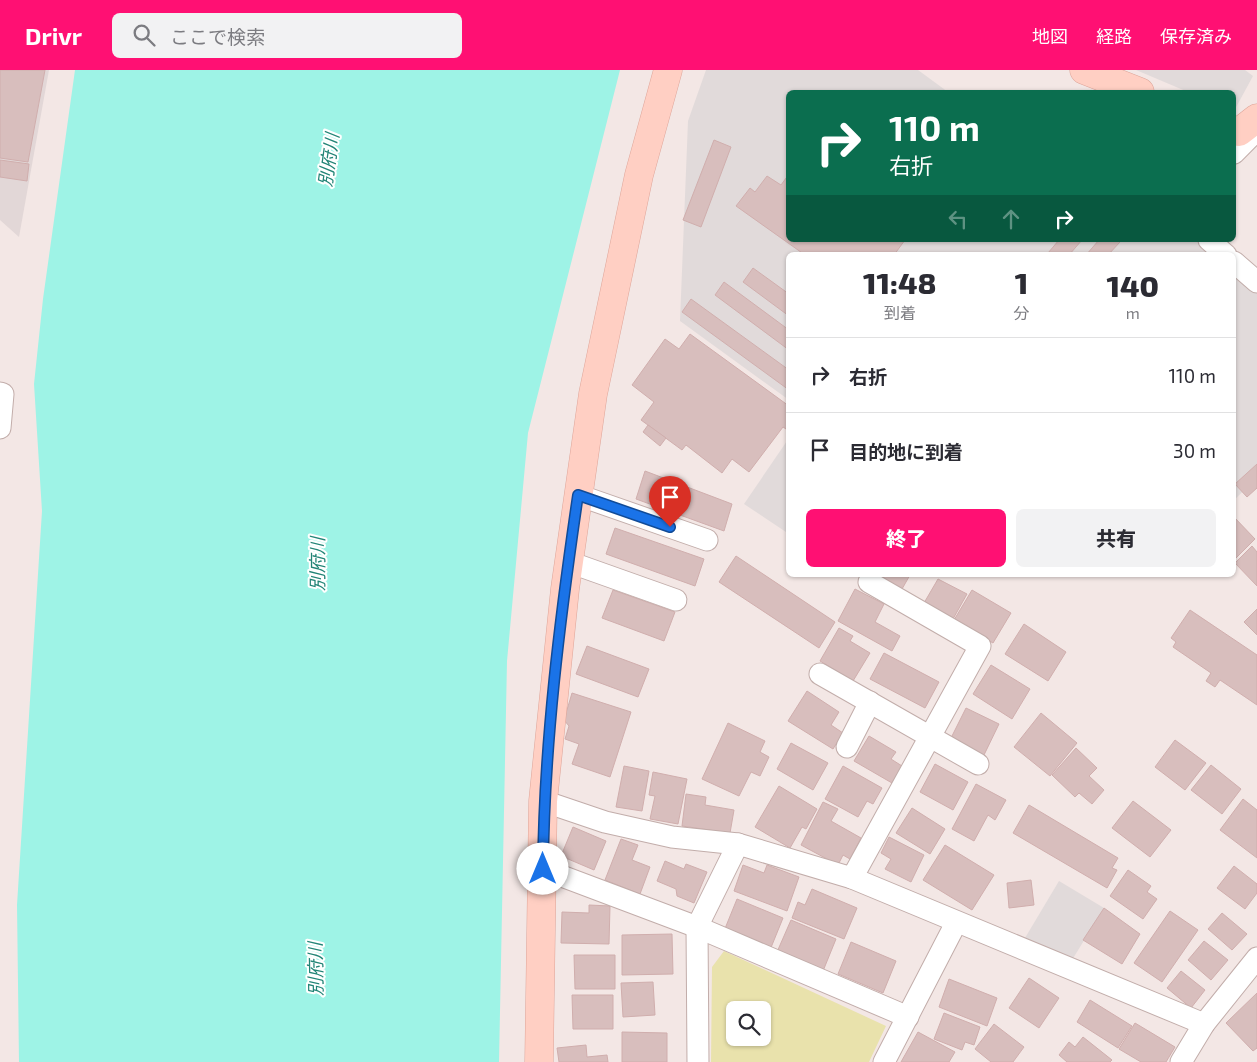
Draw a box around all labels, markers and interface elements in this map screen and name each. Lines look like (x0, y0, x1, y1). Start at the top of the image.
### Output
search box (112, 13, 462, 58)
text: Drivr (25, 21, 82, 50)
icon: search (130, 21, 158, 49)
text: ここで検索 (170, 25, 265, 48)
text: 地図 (1032, 25, 1068, 47)
text: 経路 (1096, 25, 1132, 47)
text: 保存済み (1160, 25, 1232, 47)
text: 110 m (889, 106, 980, 148)
icon: right (806, 110, 871, 175)
water label: 別府川 (313, 130, 343, 188)
text: 右折 (889, 152, 933, 178)
icon: left (944, 205, 972, 233)
icon: ahead (997, 205, 1025, 233)
icon: right (1050, 205, 1078, 233)
text: 11:48 (863, 264, 937, 300)
text: 1 (1015, 264, 1028, 300)
text: 140 (1107, 267, 1159, 303)
text: 到着 (884, 303, 916, 322)
text: 分 (1014, 303, 1030, 322)
text: m (1126, 303, 1140, 322)
icon: right (806, 361, 834, 389)
text: 110 m (1169, 364, 1216, 387)
text: 右折 (849, 365, 887, 388)
icon: arrive (806, 436, 834, 464)
text: 30 m (1173, 439, 1216, 462)
text: 目的地に到着 (849, 440, 963, 463)
pin (649, 476, 691, 527)
icon: arrive (656, 483, 684, 511)
button: 終了 (806, 509, 1006, 567)
button: 共有 (1016, 509, 1216, 567)
water label: 別府川 (306, 535, 328, 591)
position arrow (516, 842, 568, 894)
water label: 別府川 (303, 940, 326, 996)
map controls (726, 1001, 771, 1046)
button: search (726, 1001, 771, 1046)

